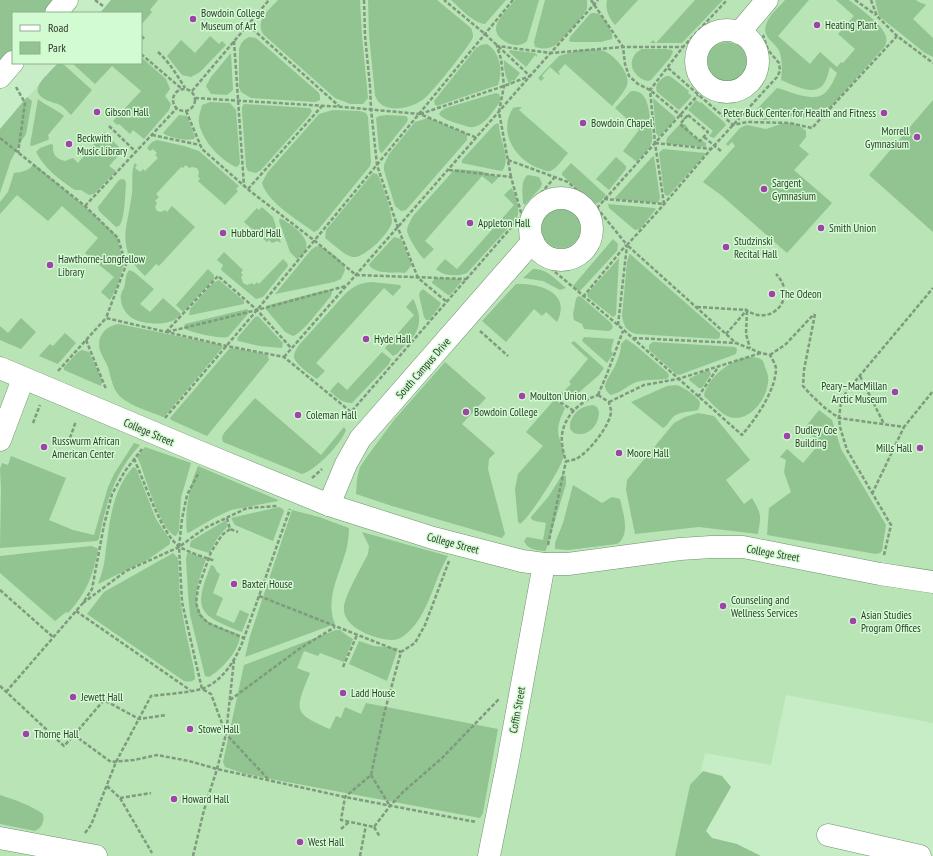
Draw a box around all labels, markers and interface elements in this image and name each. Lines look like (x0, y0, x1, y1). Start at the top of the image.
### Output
place label: Bowdoin College Museum of Art (201, 6, 265, 33)
legend (12, 12, 142, 64)
marker: Bowdoin College Museum of Art (188, 14, 198, 24)
place label: Heating Plant (825, 18, 877, 32)
text: Road (48, 20, 68, 35)
marker: Heating Plant (812, 20, 822, 30)
text: Park (48, 40, 66, 55)
place label: Gibson Hall (105, 105, 149, 119)
place label: Peter Buck Center for Health and Fitness (723, 106, 876, 120)
marker: Gibson Hall (92, 107, 102, 117)
marker: Peter Buck Center for Health and Fitness (879, 108, 889, 118)
place label: Bowdoin Chapel (591, 116, 653, 130)
marker: Bowdoin Chapel (578, 118, 588, 128)
place label: Morrell Gymnasium (865, 124, 909, 151)
place label: Beckwith Music Library (77, 131, 128, 158)
marker: Morrell Gymnasium (912, 132, 922, 142)
marker: Beckwith Music Library (64, 139, 74, 149)
place label: Sargent Gymnasium (772, 176, 816, 203)
marker: Sargent Gymnasium (759, 184, 769, 194)
place label: Appleton Hall (478, 216, 531, 230)
marker: Appleton Hall (465, 218, 475, 228)
place label: Smith Union (829, 221, 876, 235)
marker: Smith Union (816, 223, 826, 233)
place label: Hubbard Hall (231, 226, 282, 240)
marker: Hubbard Hall (218, 228, 228, 238)
place label: Studzinski Recital Hall (734, 234, 778, 261)
marker: Studzinski Recital Hall (721, 242, 731, 252)
place label: Hawthorne-Longfellow Library (58, 252, 145, 279)
marker: Hawthorne-Longfellow Library (45, 260, 55, 270)
place label: The Odeon (780, 287, 822, 301)
marker: The Odeon (767, 289, 777, 299)
place label: Hyde Hall (374, 332, 412, 346)
marker: Hyde Hall (361, 334, 371, 344)
street label: South Campus Drive (393, 334, 454, 401)
place label: Peary–MacMillan Arctic Museum (821, 379, 887, 406)
marker: Peary–MacMillan Arctic Museum (890, 387, 900, 397)
place label: Moulton Union (530, 389, 587, 403)
marker: Moulton Union (517, 391, 527, 401)
place label: Bowdoin College (474, 405, 538, 419)
marker: Bowdoin College (461, 407, 471, 417)
place label: Coleman Hall (306, 408, 357, 422)
marker: Coleman Hall (293, 410, 303, 420)
street label: College Street (122, 415, 176, 449)
place label: Dudley Coe Building (795, 423, 838, 450)
marker: Dudley Coe Building (782, 431, 792, 441)
place label: Russwurm African American Center (52, 434, 120, 461)
place label: Mills Hall (876, 441, 912, 455)
marker: Russwurm African American Center (39, 442, 49, 452)
marker: Mills Hall (915, 443, 925, 453)
place label: Moore Hall (627, 446, 669, 460)
marker: Moore Hall (614, 448, 624, 458)
street label: College Street (425, 529, 481, 557)
street label: College Street (745, 541, 801, 565)
place label: Baxter House (242, 577, 293, 591)
marker: Baxter House (229, 579, 239, 589)
place label: Counseling and Wellness Services (731, 593, 798, 620)
marker: Counseling and Wellness Services (718, 601, 728, 611)
place label: Asian Studies Program Offices (861, 608, 921, 635)
marker: Asian Studies Program Offices (848, 616, 858, 626)
place label: Ladd House (351, 686, 396, 700)
street label: Coffin Street (506, 686, 528, 734)
marker: Ladd House (338, 688, 348, 698)
place label: Jewett Hall (80, 690, 123, 704)
marker: Jewett Hall (68, 692, 78, 702)
place label: Stowe Hall (198, 722, 239, 736)
marker: Stowe Hall (185, 724, 195, 734)
place label: Thorne Hall (34, 727, 79, 741)
marker: Thorne Hall (21, 729, 31, 739)
place label: Howard Hall (182, 792, 229, 806)
marker: Howard Hall (169, 794, 179, 804)
place label: West Hall (308, 835, 344, 849)
marker: West Hall (295, 837, 305, 847)

